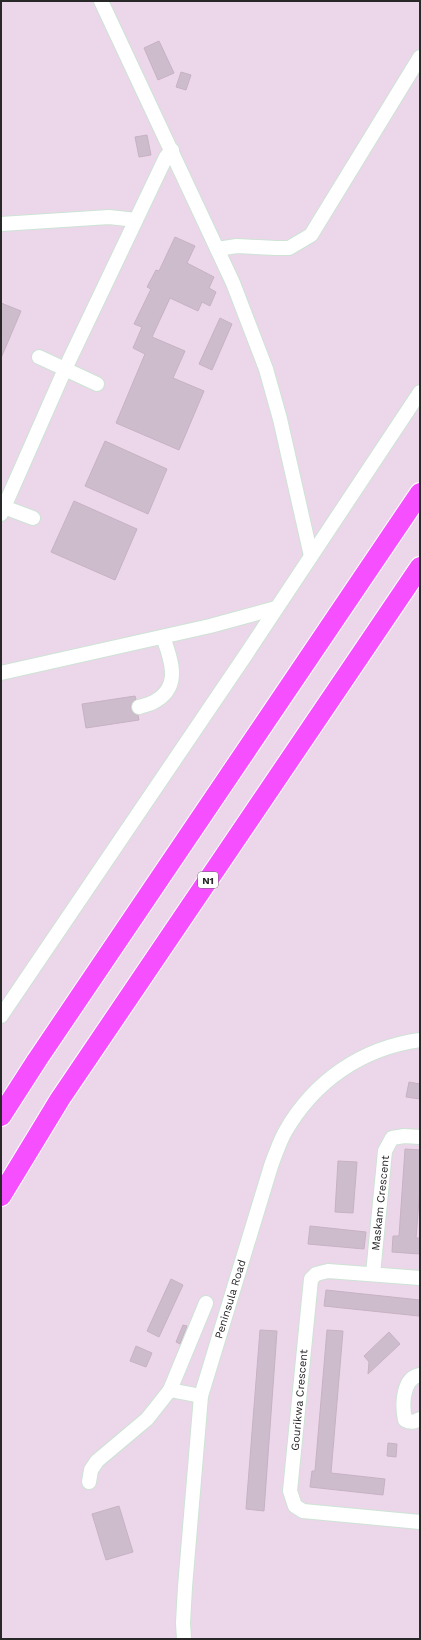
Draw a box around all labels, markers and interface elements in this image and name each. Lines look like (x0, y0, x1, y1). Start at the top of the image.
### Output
road number: N1 (198, 872, 218, 888)
street label: Maskam Crescent (369, 1154, 392, 1251)
street label: Peninsula Road (212, 1258, 249, 1340)
street label: Gourikwa Crescent (289, 1348, 310, 1451)

